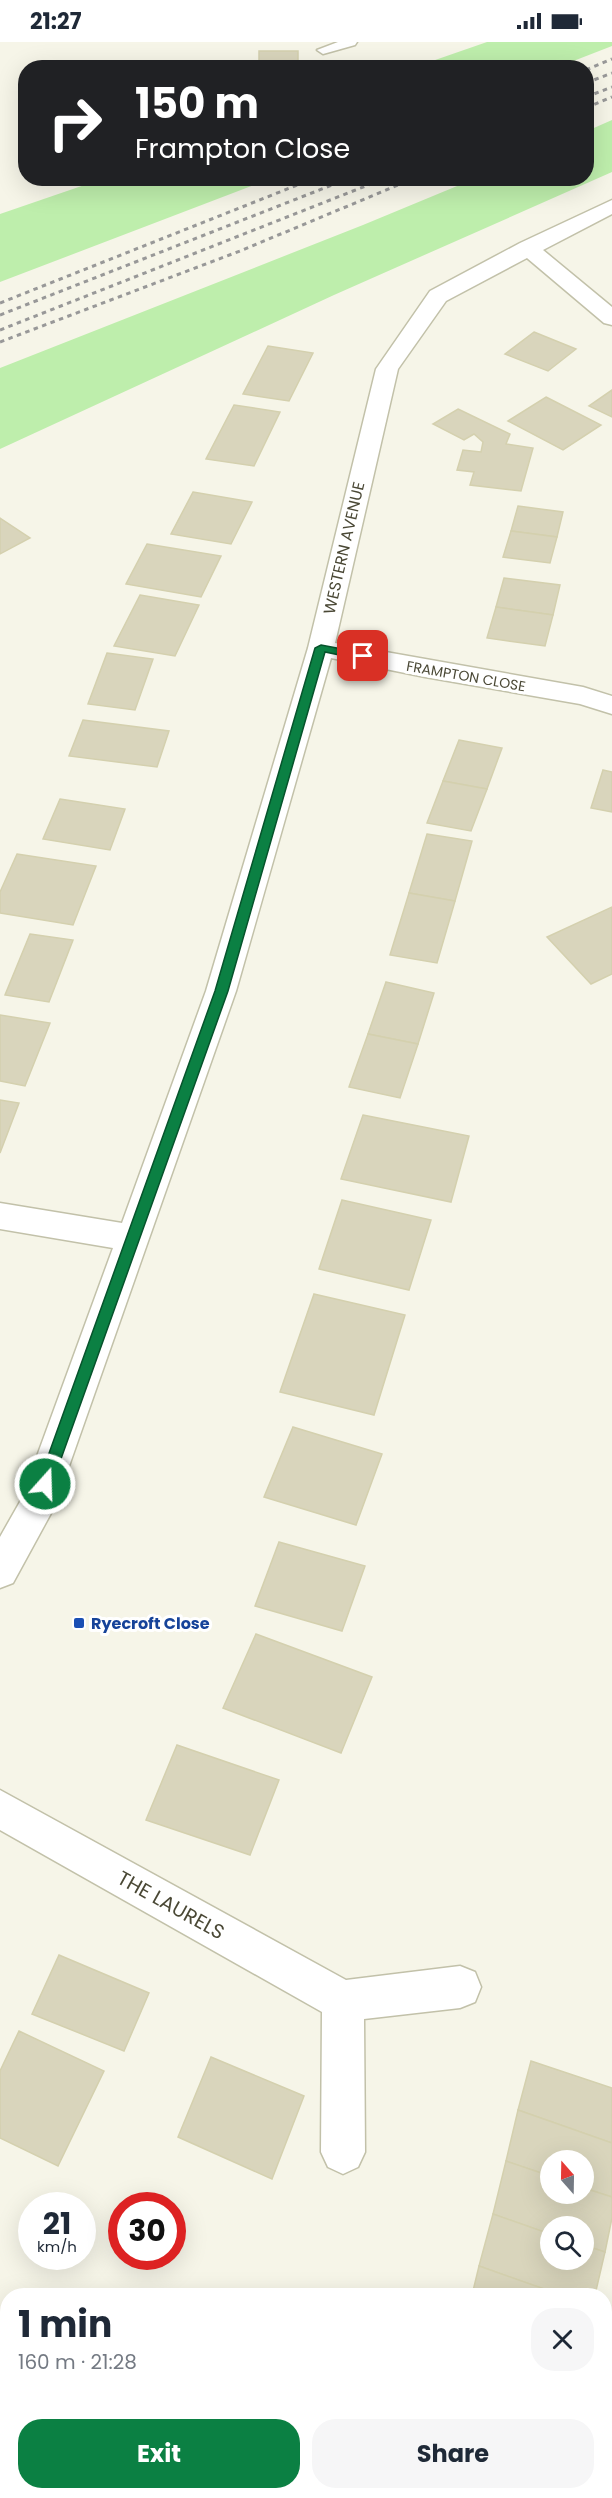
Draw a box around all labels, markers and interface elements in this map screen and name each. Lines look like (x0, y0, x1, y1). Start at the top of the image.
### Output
text: 21:27 (30, 6, 81, 37)
text: 150 m (135, 74, 259, 133)
icon: right (36, 84, 114, 162)
text: Frampton Close (135, 130, 350, 167)
street label: WESTERN AVENUE (318, 479, 370, 617)
pin (337, 630, 388, 681)
icon: arrive (346, 639, 379, 672)
street label: FRAMPTON CLOSE (405, 656, 527, 696)
position arrow (13, 1452, 77, 1516)
place label: Ryecroft Close (91, 1612, 210, 1635)
marker: Ryecroft Close (72, 1616, 86, 1630)
street label: THE LAURELS (112, 1864, 230, 1946)
north arrow (540, 2150, 594, 2204)
map controls (540, 2150, 594, 2270)
speed limit sign: 30 (108, 2192, 186, 2270)
text: 21 (43, 2202, 71, 2245)
button: search (540, 2216, 594, 2270)
text: km/h (37, 2236, 77, 2257)
text: 1 min (18, 2299, 112, 2350)
button: close (531, 2308, 594, 2371)
text: 160 m · 21:28 (18, 2348, 137, 2376)
button: Exit (18, 2419, 300, 2488)
button: Share (312, 2419, 594, 2488)

